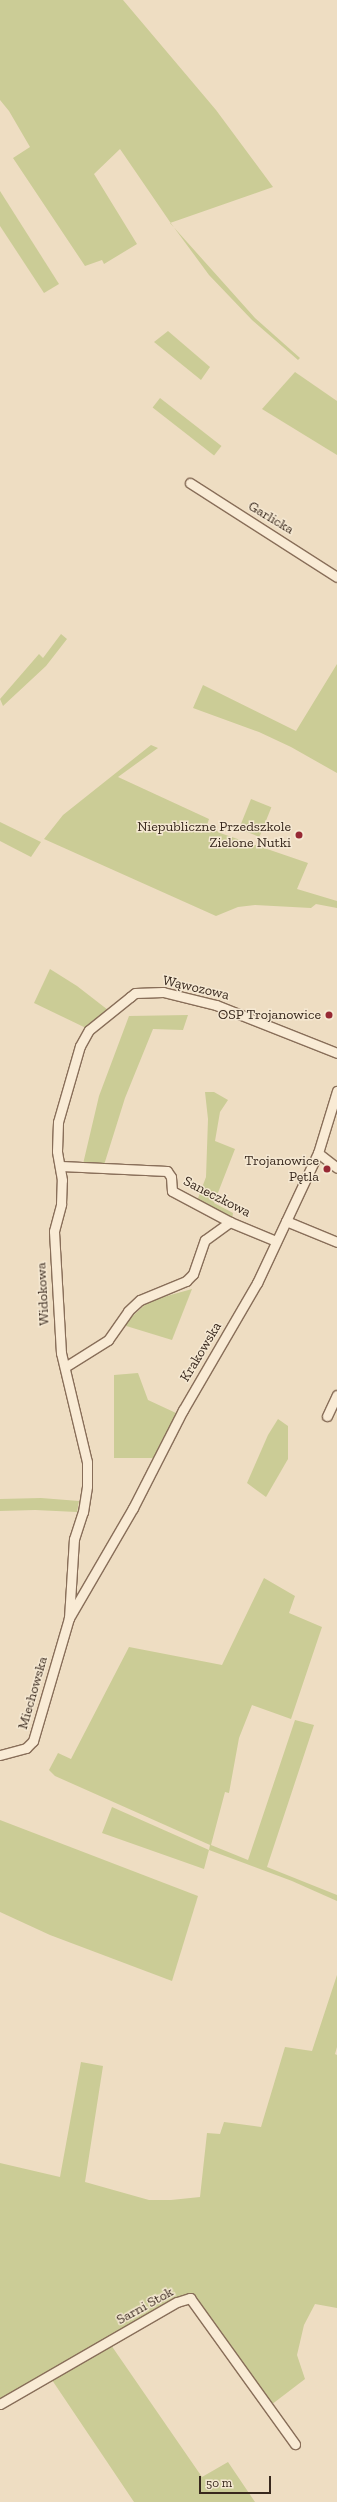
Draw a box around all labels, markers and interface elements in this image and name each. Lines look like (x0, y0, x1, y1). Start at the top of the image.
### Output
street label: Garlicka (245, 498, 297, 538)
place label: Niepubliczne Przedszkole Zielone Nutki (137, 819, 291, 852)
marker: Niepubliczne Przedszkole Zielone Nutki (294, 830, 304, 840)
street label: Wąwozowa (161, 972, 231, 1004)
place label: OSP Trojanowice (218, 1007, 321, 1023)
marker: OSP Trojanowice (324, 1010, 334, 1020)
place label: Trojanowice Pętla (244, 1153, 319, 1186)
marker: Trojanowice Pętla (322, 1164, 332, 1174)
street label: Saneczkowa (181, 1173, 253, 1221)
street label: Widokowa (33, 1262, 53, 1326)
street label: Krakowska (177, 1319, 225, 1385)
street label: Miechowska (15, 1655, 51, 1731)
street label: Sarni Stok (114, 2284, 176, 2328)
scale bar (201, 2468, 273, 2494)
text: 50 m (206, 2476, 232, 2490)

